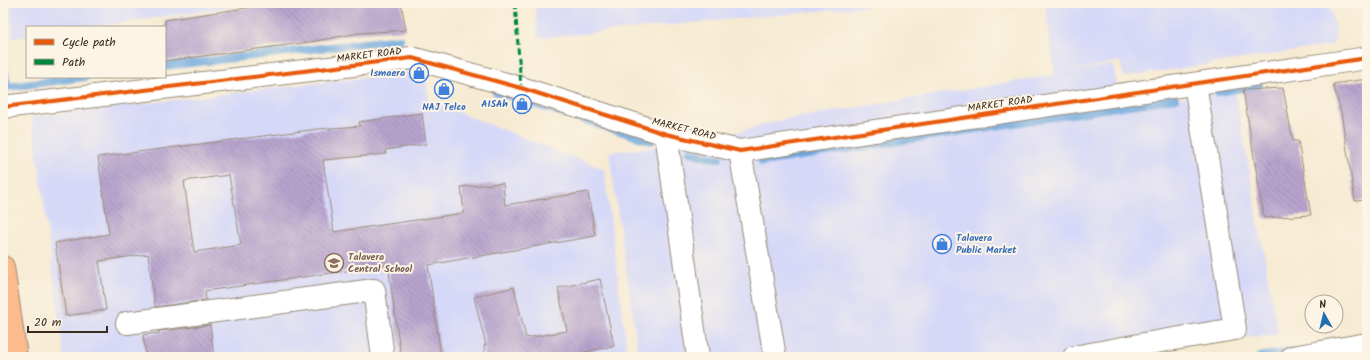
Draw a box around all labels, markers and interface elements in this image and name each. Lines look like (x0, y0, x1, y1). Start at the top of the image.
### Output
legend (26, 26, 166, 78)
text: Cycle path (62, 33, 116, 52)
street label: MARKET ROAD (336, 43, 403, 67)
text: Path (62, 53, 85, 72)
shop icon: Ismaera (408, 62, 430, 84)
place label: Ismaera (370, 65, 405, 81)
shop icon: NAJ Telco (433, 78, 455, 100)
street label: MARKET ROAD (966, 91, 1034, 116)
shop icon: AISAh (511, 93, 533, 115)
place label: AISAh (481, 96, 508, 112)
place label: NAJ Telco (422, 99, 466, 115)
street label: MARKET ROAD (650, 113, 718, 145)
place label: Talavera Public Market (956, 230, 1017, 258)
shop icon: Talavera Public Market (931, 233, 953, 255)
place label: Talavera Central School (348, 249, 412, 277)
school or university icon: Talavera Central School (323, 252, 345, 274)
north arrow (1304, 294, 1344, 334)
text: N (1318, 296, 1327, 314)
scale bar (28, 308, 107, 334)
text: 20 m (34, 313, 62, 332)

